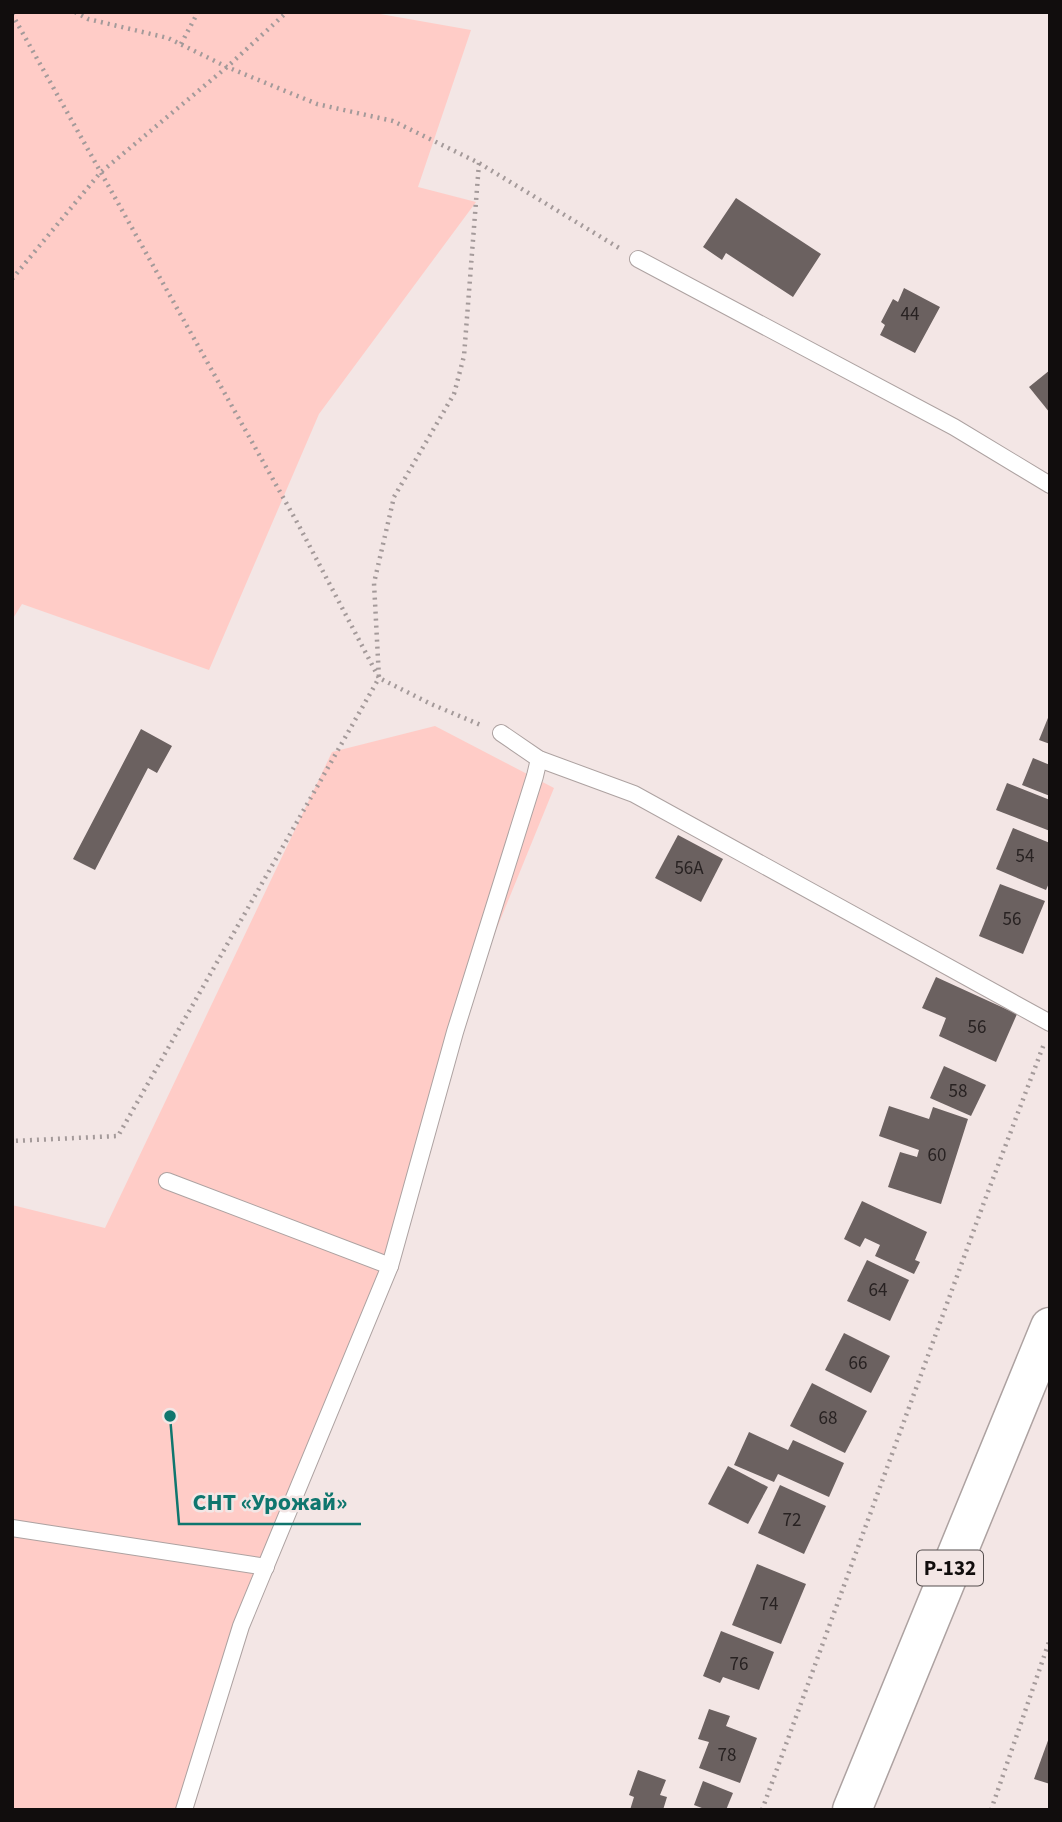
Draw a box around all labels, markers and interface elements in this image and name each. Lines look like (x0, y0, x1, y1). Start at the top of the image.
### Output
house number: 44 (901, 301, 919, 328)
house number: 54 (1016, 843, 1034, 870)
house number: 56А (674, 855, 704, 882)
house number: 56 (1003, 906, 1021, 933)
house number: 56 (968, 1014, 986, 1041)
house number: 58 (949, 1078, 967, 1105)
house number: 60 (928, 1142, 946, 1169)
house number: 64 (869, 1277, 887, 1304)
house number: 66 (849, 1350, 867, 1377)
house number: 68 (819, 1405, 837, 1432)
callout: СНТ «Урожай» (179, 1479, 361, 1524)
text: СНТ «Урожай» (193, 1485, 347, 1520)
house number: 72 (783, 1507, 801, 1534)
road number: Р-132 (917, 1550, 983, 1586)
house number: 74 (760, 1591, 778, 1618)
house number: 76 (730, 1651, 748, 1678)
house number: 78 (718, 1742, 736, 1769)

